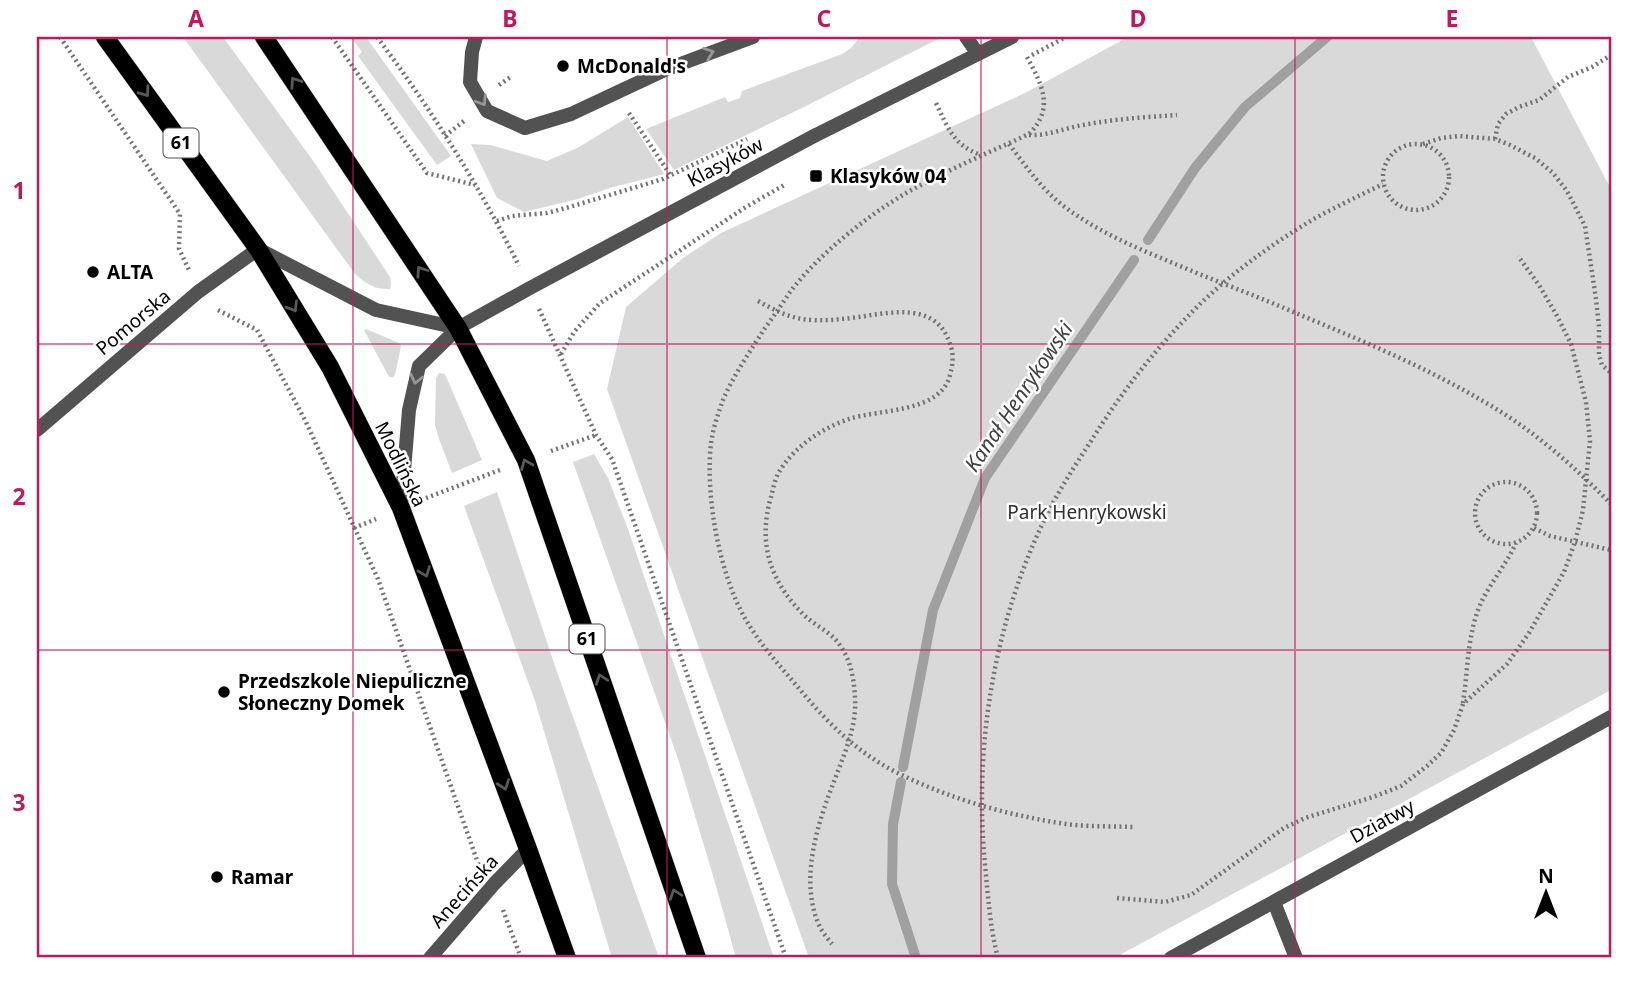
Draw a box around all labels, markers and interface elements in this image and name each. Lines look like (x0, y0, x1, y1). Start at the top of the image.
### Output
text: A (188, 2, 204, 34)
text: B (502, 2, 518, 34)
text: C (817, 2, 832, 34)
text: D (1130, 2, 1146, 34)
text: E (1446, 2, 1458, 34)
one-way arrow (702, 47, 714, 61)
place label: McDonald's (577, 53, 686, 79)
marker: McDonald's (555, 58, 571, 74)
one-way arrow (290, 77, 303, 90)
one-way arrow (137, 84, 149, 97)
one-way arrow (473, 93, 486, 106)
road number: 61 (164, 128, 198, 158)
street label: Klasyków (683, 131, 767, 193)
place label: Klasyków 04 (830, 163, 946, 189)
marker: Klasyków 04 (808, 168, 824, 184)
text: 1 (12, 174, 26, 206)
place label: ALTA (107, 259, 154, 285)
marker: ALTA (85, 264, 101, 280)
one-way arrow (416, 266, 429, 279)
street label: Pomorska (90, 283, 176, 361)
one-way arrow (285, 299, 298, 312)
water label: Kanał Henrykowski (958, 316, 1079, 477)
one-way arrow (410, 373, 424, 385)
street label: Modlińska (369, 417, 433, 511)
one-way arrow (521, 458, 535, 470)
text: 2 (12, 480, 26, 512)
park label: Park Henrykowski (1007, 499, 1167, 525)
one-way arrow (416, 566, 430, 578)
road number: 61 (570, 624, 604, 654)
place label: Przedszkole Niepuliczne Słoneczny Domek (238, 668, 467, 716)
one-way arrow (595, 673, 609, 685)
marker: Przedszkole Niepuliczne Słoneczny Domek (216, 684, 232, 700)
one-way arrow (496, 779, 510, 791)
text: 3 (12, 786, 26, 818)
street label: Dziatwy (1345, 793, 1419, 849)
street label: Anecińska (424, 849, 504, 933)
north arrow (1512, 858, 1582, 928)
text: N (1538, 863, 1554, 889)
place label: Ramar (231, 864, 294, 890)
marker: Ramar (209, 869, 225, 885)
one-way arrow (669, 888, 683, 900)

